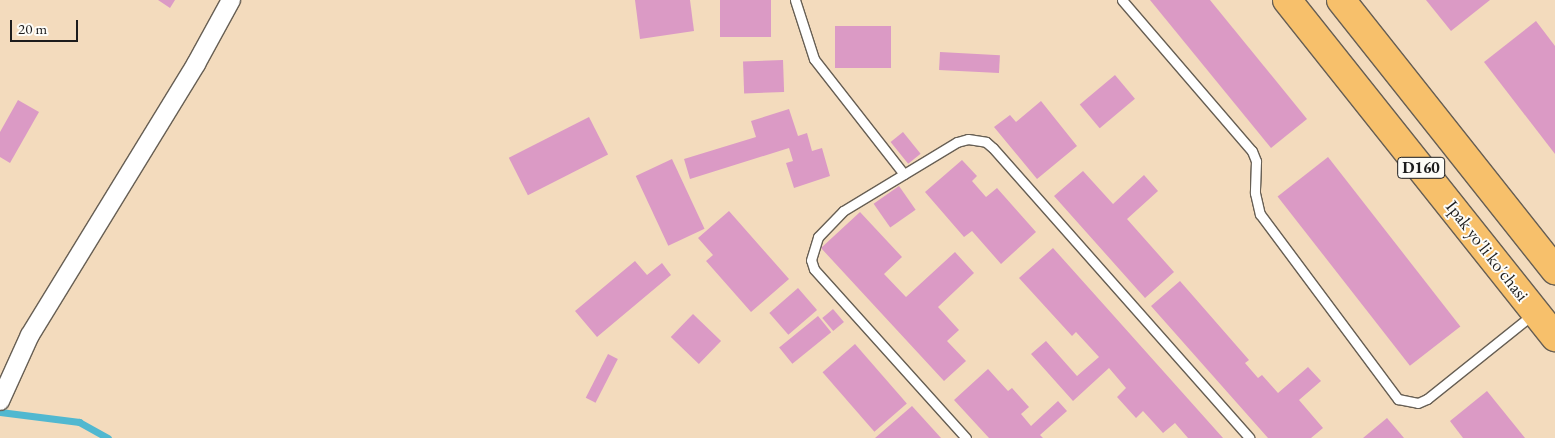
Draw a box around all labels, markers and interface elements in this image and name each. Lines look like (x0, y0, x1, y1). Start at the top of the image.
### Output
scale bar (12, 10, 80, 42)
text: 20 m (18, 19, 47, 38)
road number: D160 (1396, 154, 1446, 182)
street label: Ipak yo'li ko'chasi (1441, 196, 1533, 306)

